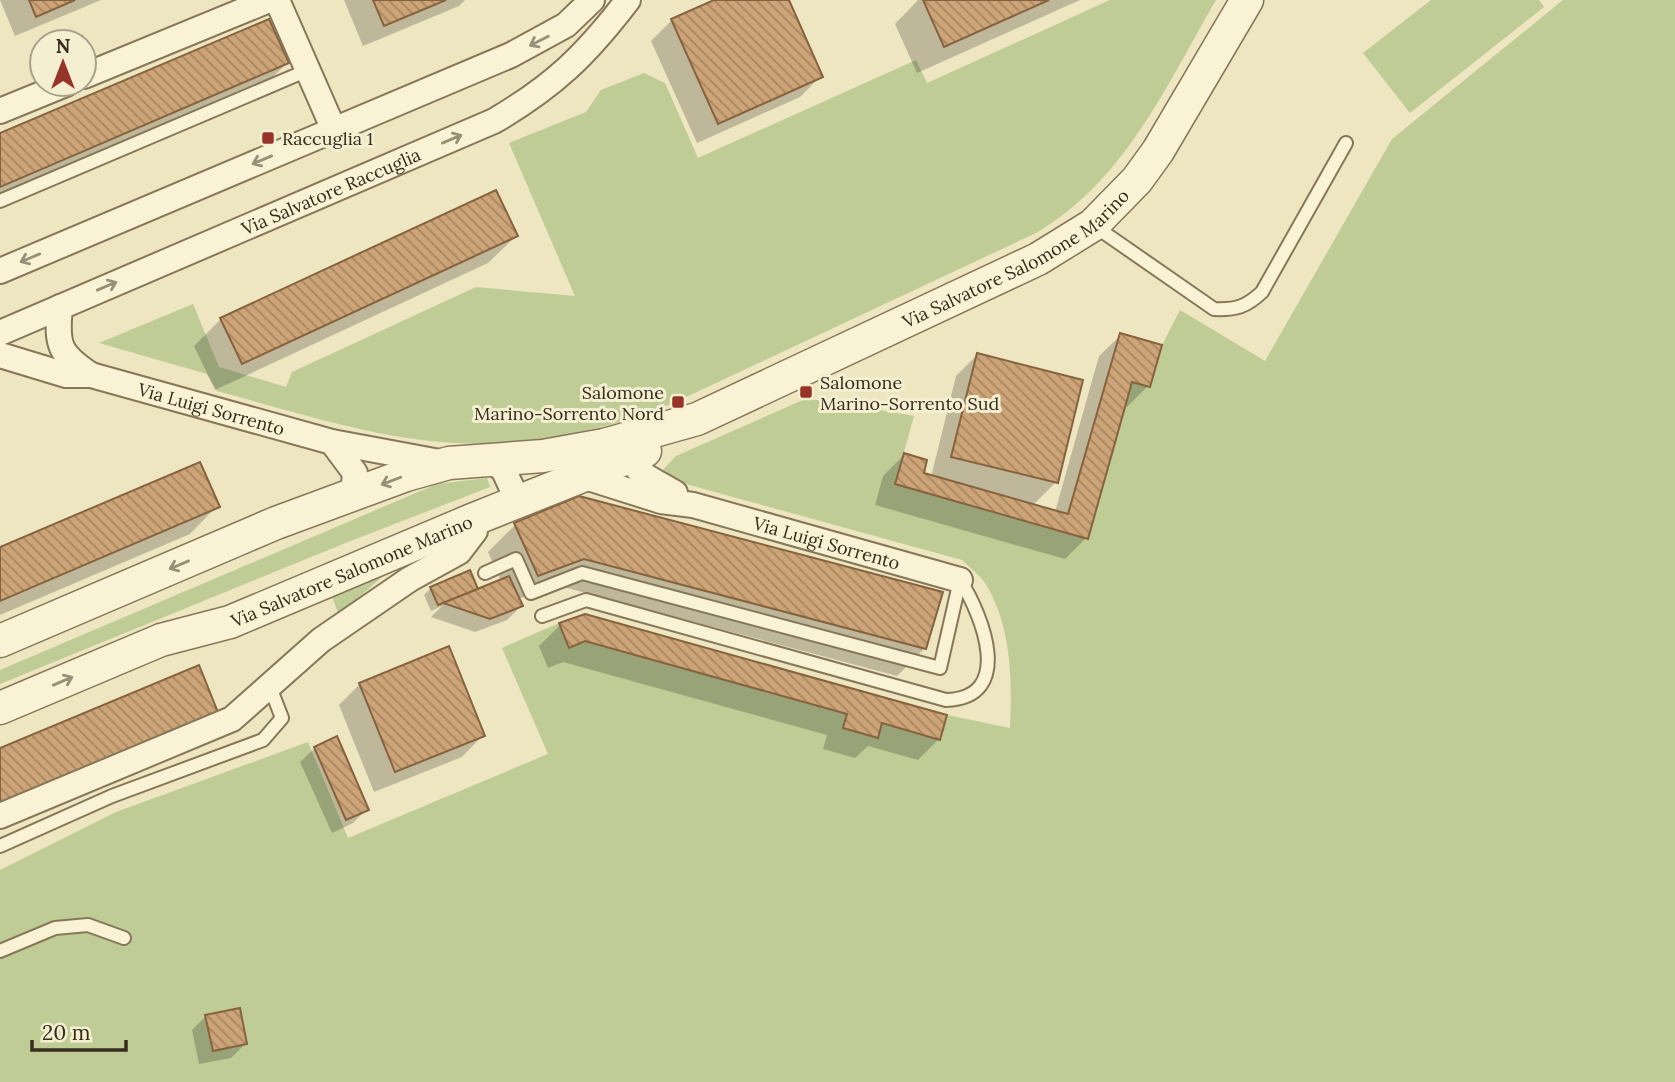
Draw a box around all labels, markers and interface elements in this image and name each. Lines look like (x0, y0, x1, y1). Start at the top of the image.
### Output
north arrow (28, 28, 98, 98)
text: N (56, 34, 71, 58)
one-way arrow (529, 35, 550, 48)
place label: Raccuglia 1 (282, 127, 373, 150)
marker: Raccuglia 1 (260, 130, 276, 146)
one-way arrow (441, 132, 462, 145)
street label: Via Salvatore Raccuglia (237, 142, 424, 240)
one-way arrow (252, 154, 274, 167)
street label: Via Salvatore Salomone Marino (898, 184, 1134, 333)
one-way arrow (20, 252, 42, 265)
one-way arrow (96, 279, 118, 292)
place label: Salomone Marino-Sorrento Sud (820, 371, 999, 415)
street label: Via Luigi Sorrento (135, 377, 287, 440)
place label: Salomone Marino-Sorrento Nord (474, 381, 664, 425)
marker: Salomone Marino-Sorrento Sud (798, 384, 814, 400)
marker: Salomone Marino-Sorrento Nord (670, 394, 686, 410)
one-way arrow (380, 476, 402, 488)
street label: Via Salvatore Salomone Marino (226, 510, 476, 632)
street label: Via Luigi Sorrento (750, 511, 903, 574)
one-way arrow (169, 559, 191, 572)
one-way arrow (52, 674, 73, 687)
scale bar (32, 1009, 126, 1052)
text: 20 m (42, 1019, 91, 1046)

